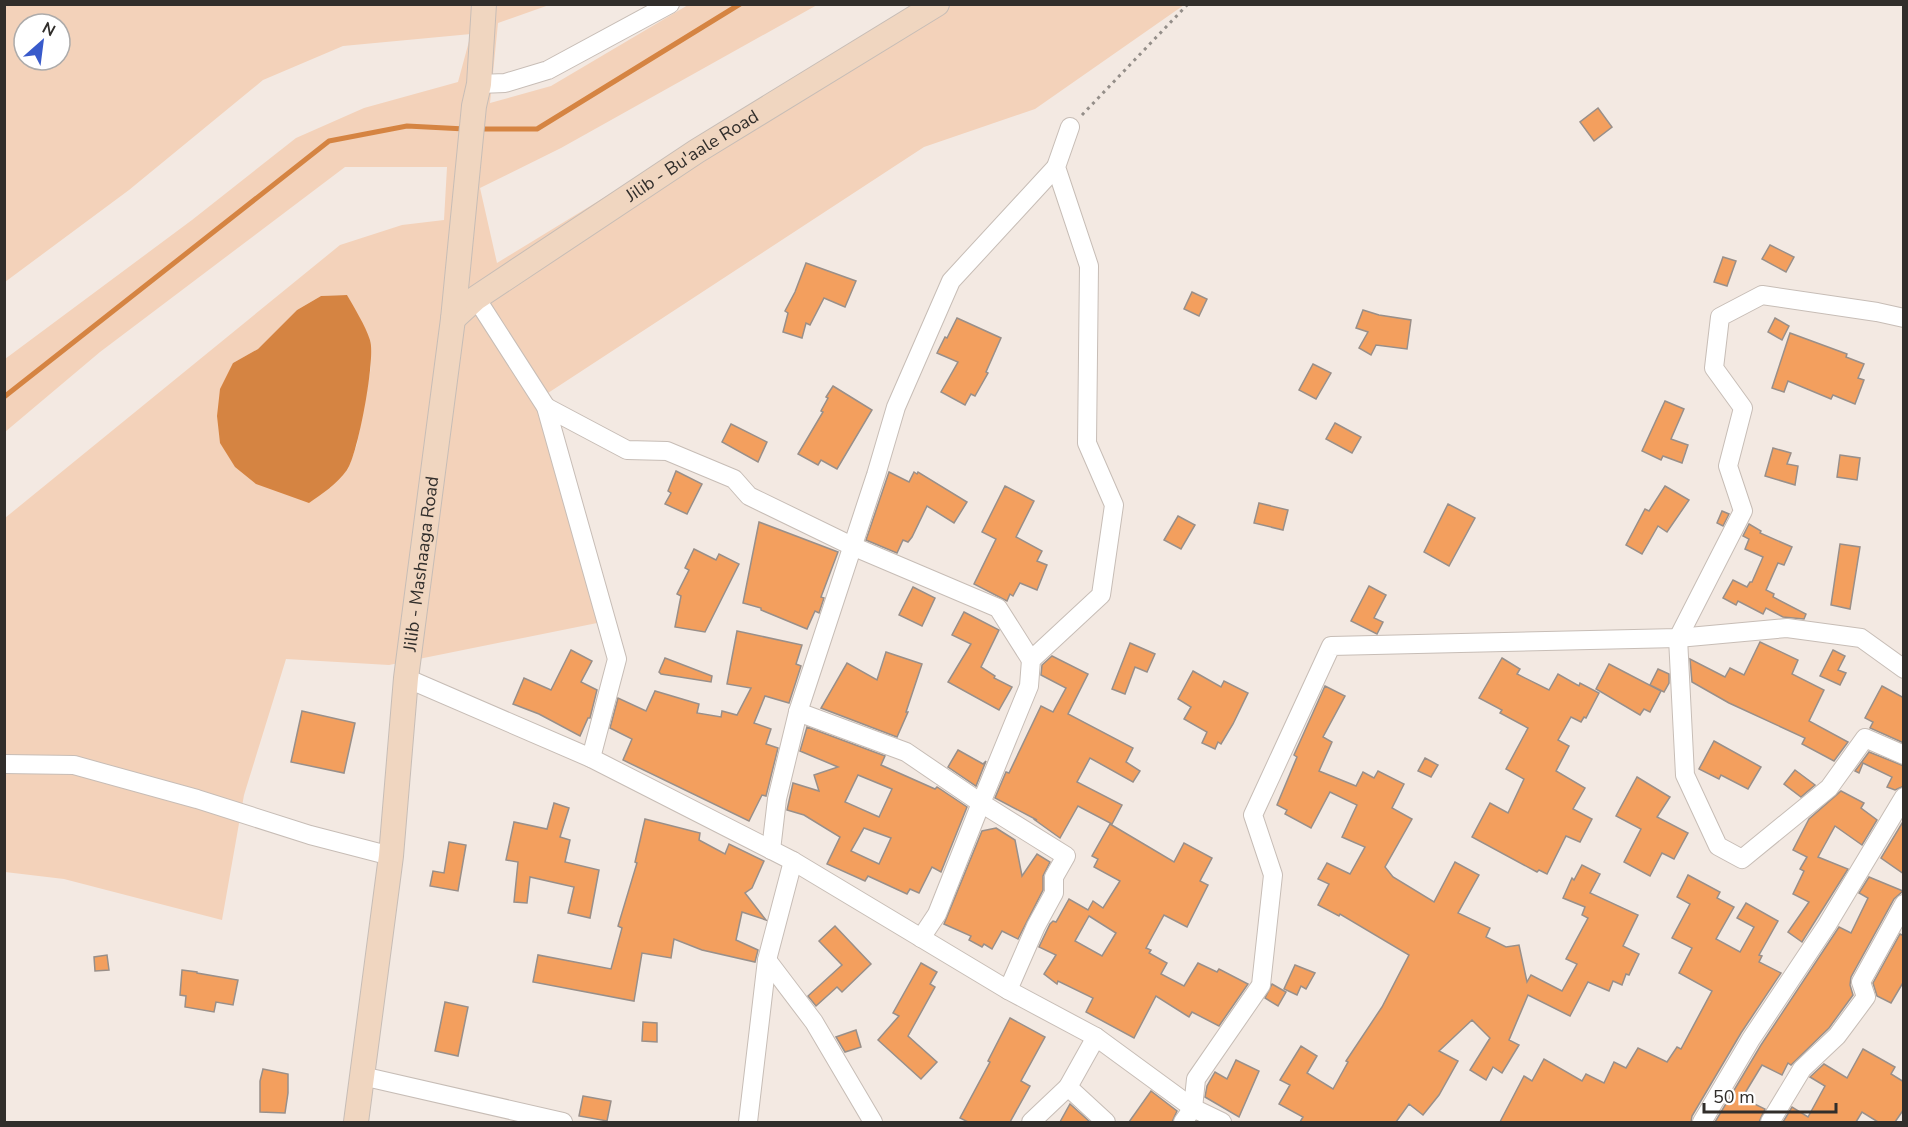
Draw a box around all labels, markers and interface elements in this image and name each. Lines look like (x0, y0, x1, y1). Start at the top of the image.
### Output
north arrow (12, 12, 72, 72)
text: N (38, 17, 59, 42)
street label: Jilib - Bu'aale Road (620, 104, 763, 208)
street label: Jilib - Mashaaga Road (397, 475, 444, 654)
scale bar (1704, 1076, 1836, 1114)
text: 50 m (1713, 1085, 1755, 1109)

